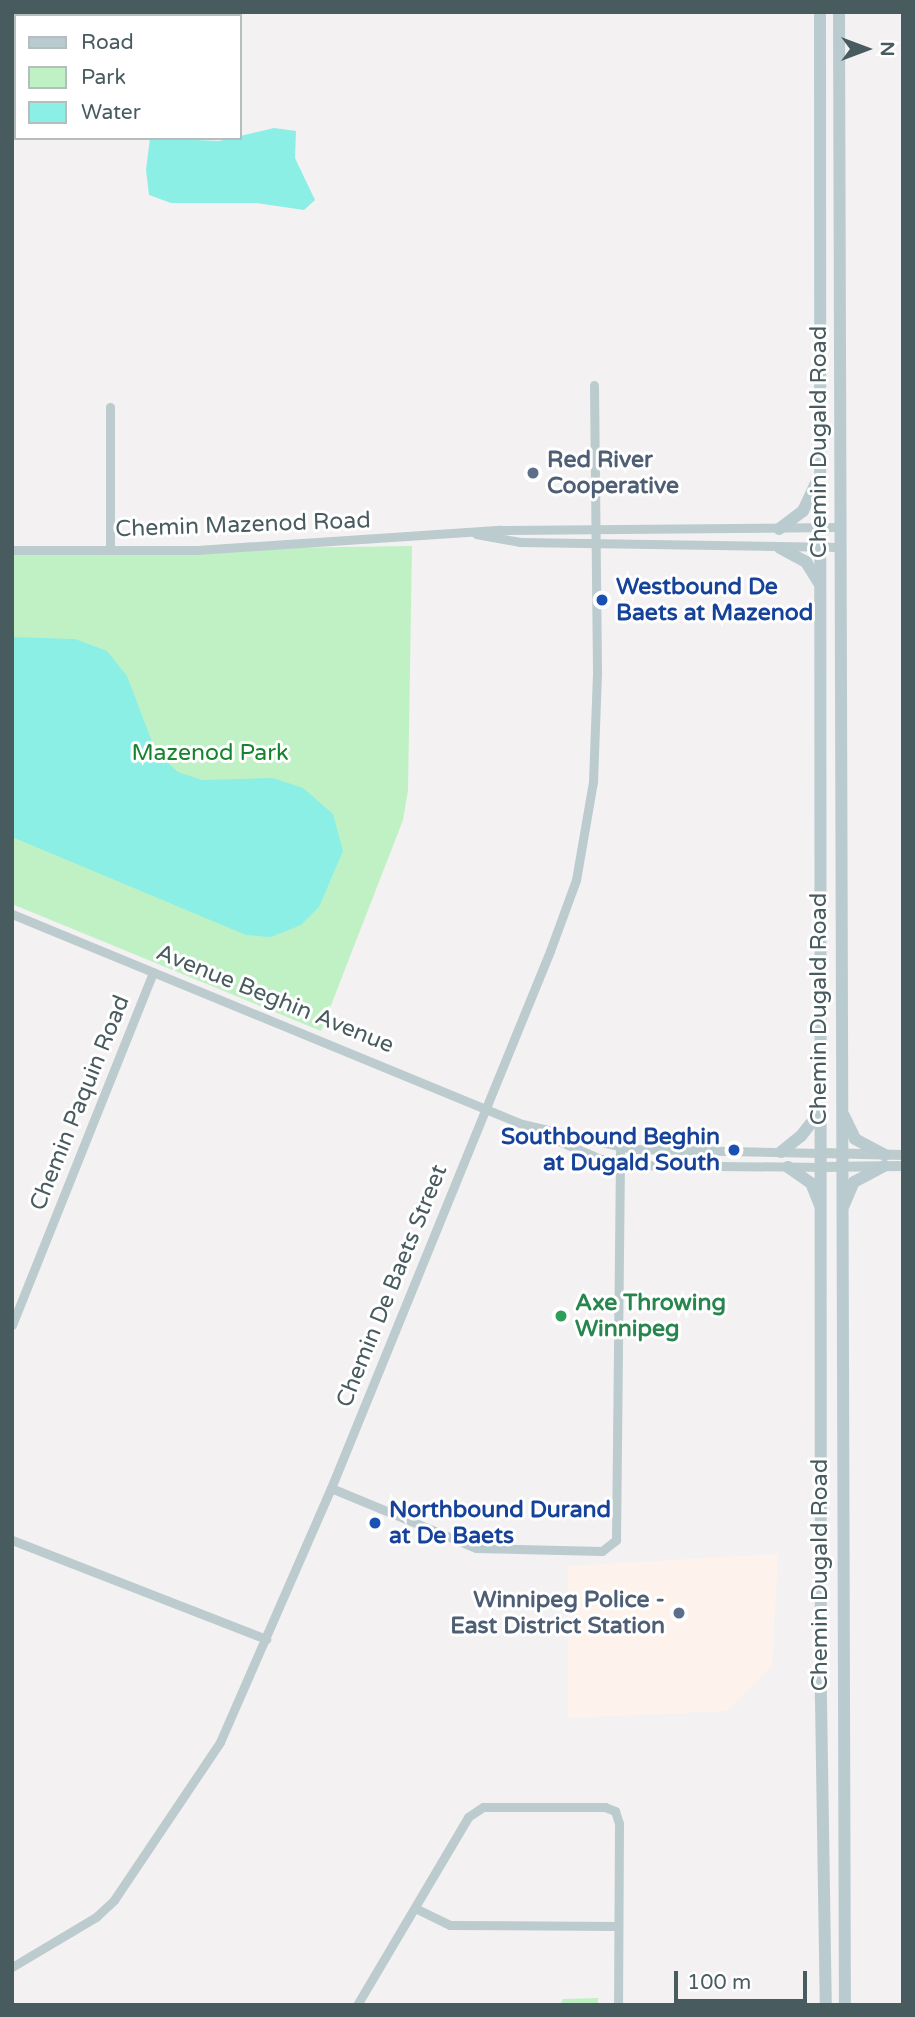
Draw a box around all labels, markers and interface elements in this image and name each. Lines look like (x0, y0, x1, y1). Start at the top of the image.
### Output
legend (14, 14, 242, 140)
north arrow (831, 14, 901, 84)
text: Road (81, 30, 134, 55)
text: N (876, 41, 898, 57)
text: Park (81, 65, 126, 90)
text: Water (81, 100, 141, 125)
street label: Chemin Dugald Road (805, 326, 833, 558)
place label: Red River Cooperative (547, 446, 679, 500)
marker: Red River Cooperative (525, 465, 541, 481)
street label: Chemin Mazenod Road (115, 507, 371, 543)
place label: Westbound De Baets at Mazenod (616, 573, 813, 627)
marker: Westbound De Baets at Mazenod (594, 592, 610, 608)
park label: Mazenod Park (131, 739, 289, 767)
street label: Chemin Dugald Road (805, 893, 833, 1125)
street label: Avenue Beghin Avenue (152, 939, 398, 1059)
street label: Chemin Paquin Road (24, 991, 136, 1215)
place label: Southbound Beghin at Dugald South (501, 1123, 720, 1177)
marker: Southbound Beghin at Dugald South (726, 1142, 742, 1158)
street label: Chemin De Baets Street (331, 1161, 453, 1411)
place label: Axe Throwing Winnipeg (575, 1289, 726, 1343)
marker: Axe Throwing Winnipeg (553, 1308, 569, 1324)
street label: Chemin Dugald Road (806, 1459, 834, 1691)
place label: Northbound Durand at De Baets (389, 1496, 611, 1550)
marker: Northbound Durand at De Baets (367, 1515, 383, 1531)
place label: Winnipeg Police - East District Station (450, 1586, 665, 1640)
marker: Winnipeg Police - East District Station (671, 1605, 687, 1621)
scale bar (677, 1958, 810, 2002)
text: 100 m (687, 1970, 751, 1995)

